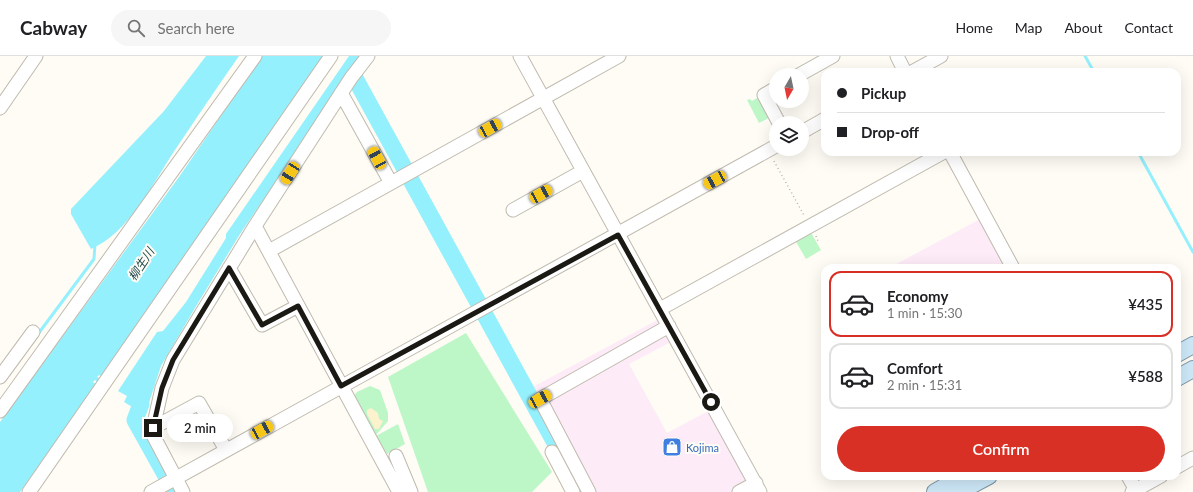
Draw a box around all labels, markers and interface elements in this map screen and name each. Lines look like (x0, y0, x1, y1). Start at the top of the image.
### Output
search box (111, 10, 391, 46)
text: Cabway (20, 16, 87, 39)
icon: search (125, 17, 147, 39)
text: Search here (157, 19, 235, 37)
text: Home (955, 19, 993, 36)
text: Map (1015, 19, 1042, 36)
text: About (1064, 19, 1102, 36)
text: Contact (1124, 19, 1173, 36)
north arrow (769, 68, 809, 108)
map controls (769, 68, 809, 156)
text: Pickup (861, 84, 906, 102)
button: layers (769, 116, 809, 156)
car (477, 117, 503, 139)
text: Drop-off (861, 123, 919, 141)
car (366, 145, 388, 171)
car (278, 160, 302, 186)
car (702, 169, 728, 191)
car (528, 183, 554, 205)
water label: 柳生川 (125, 243, 158, 283)
icon: car (839, 286, 875, 322)
text: Economy (887, 287, 948, 305)
text: ¥435 (1128, 295, 1163, 313)
text: 1 min · 15:30 (887, 305, 962, 321)
icon: car (839, 358, 875, 394)
text: Comfort (887, 359, 943, 377)
text: ¥588 (1128, 367, 1163, 385)
text: 2 min · 15:31 (887, 377, 962, 393)
car (527, 388, 553, 410)
route start (702, 393, 720, 411)
callout: 2 min (167, 414, 233, 442)
route end (144, 419, 162, 437)
car (249, 419, 275, 441)
text: 2 min (184, 420, 216, 436)
button: Confirm (837, 426, 1165, 472)
shop icon: Kojima (661, 436, 683, 458)
place label: Kojima (686, 441, 719, 454)

